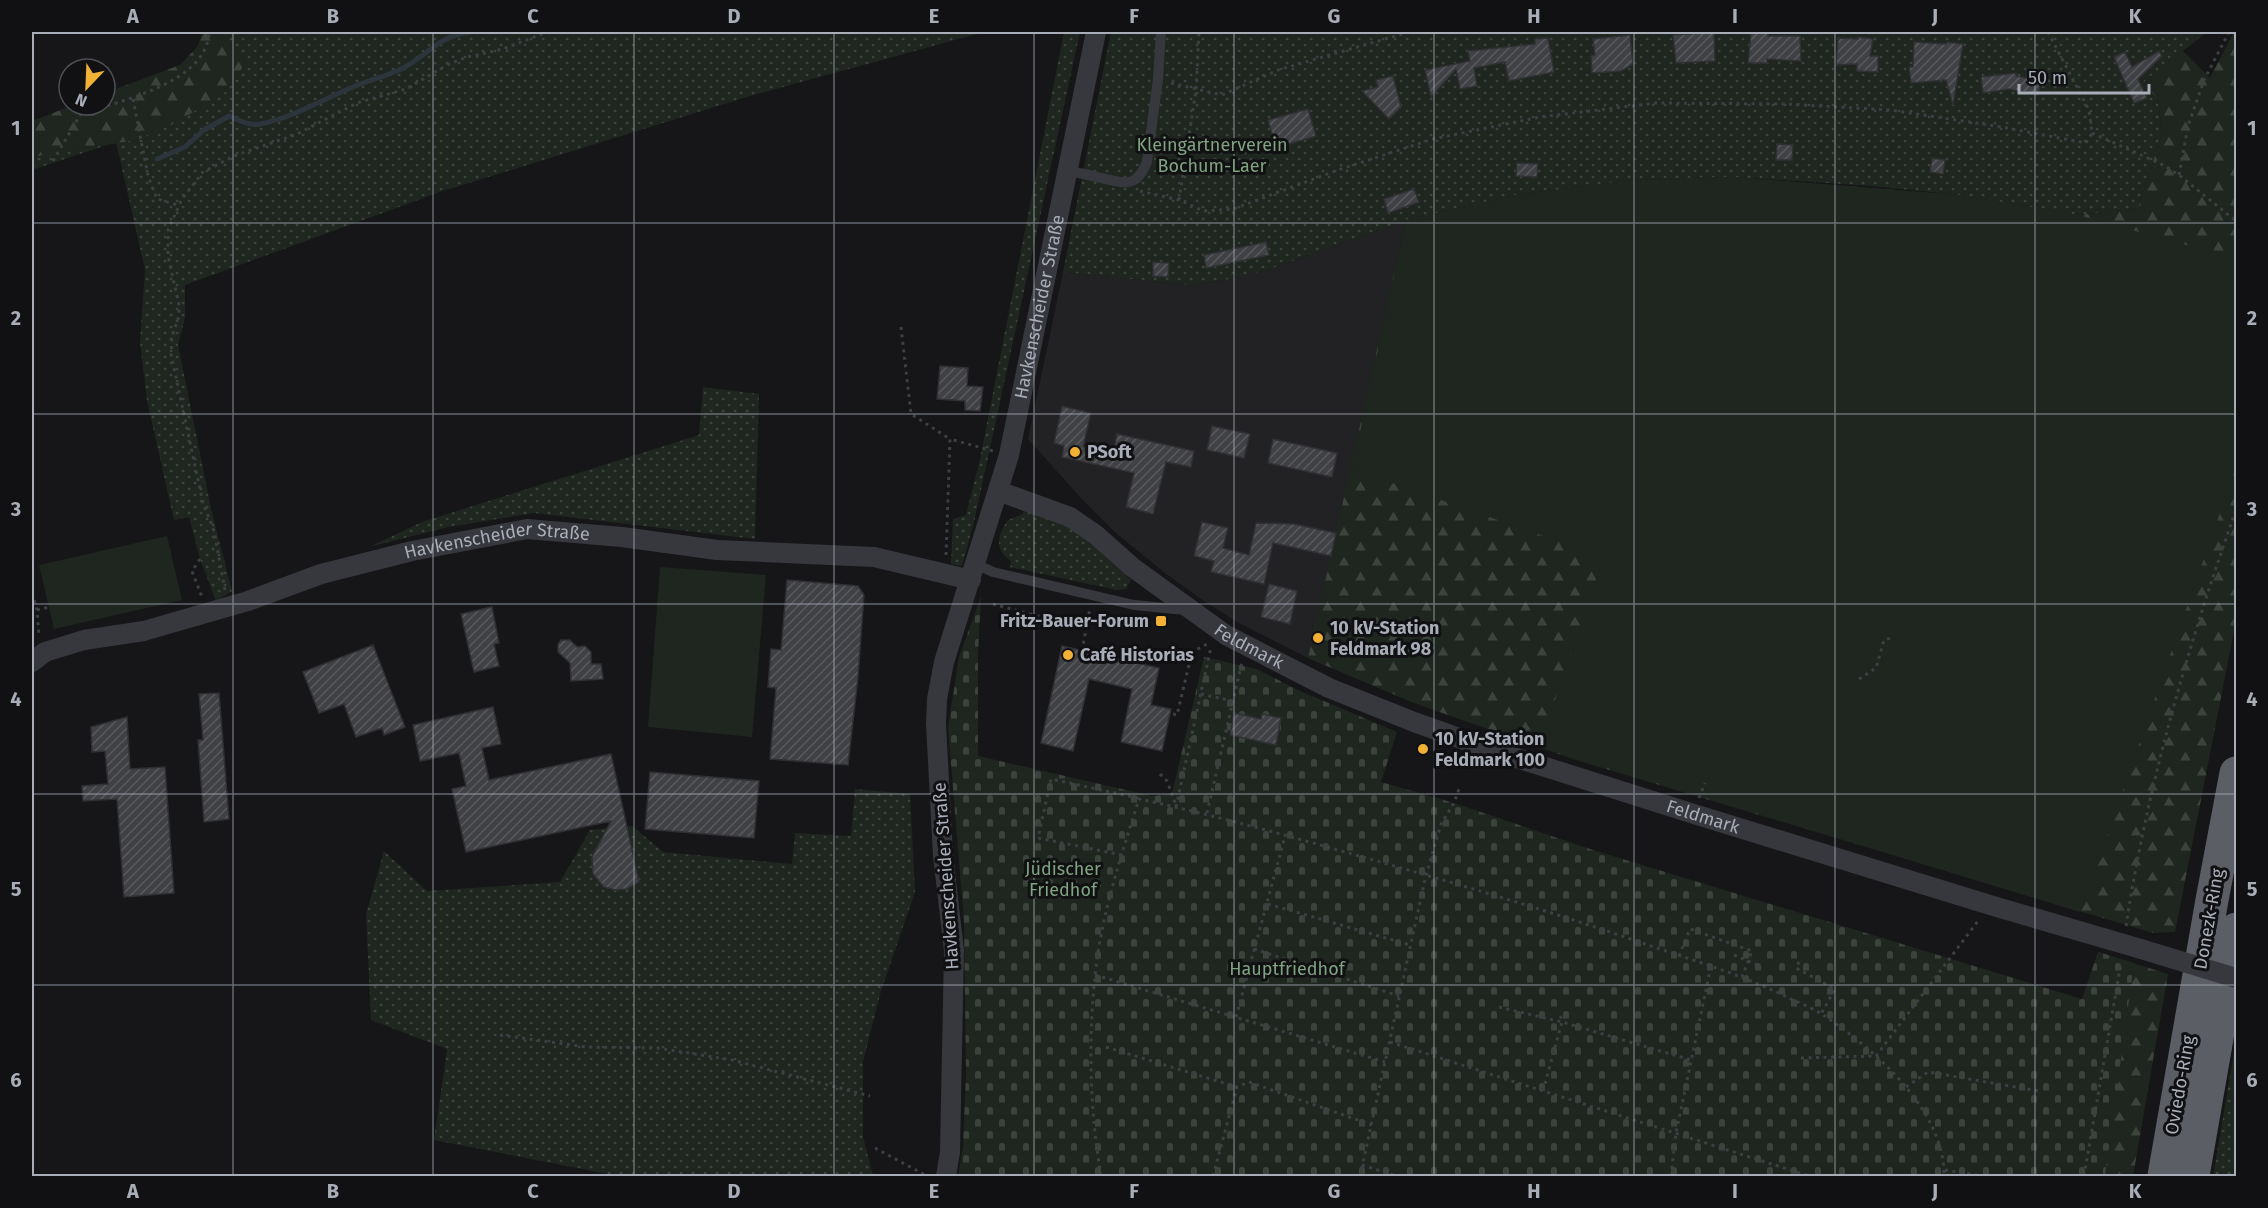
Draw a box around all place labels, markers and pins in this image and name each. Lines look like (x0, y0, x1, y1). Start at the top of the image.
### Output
place label: PSoft (1087, 441, 1133, 463)
marker: PSoft (1068, 445, 1082, 459)
place label: Fritz-Bauer-Forum (1000, 610, 1149, 632)
marker: Fritz-Bauer-Forum (1154, 614, 1168, 628)
place label: 10 kV-Station Feldmark 98 (1330, 617, 1439, 660)
marker: 10 kV-Station Feldmark 98 (1311, 631, 1325, 645)
place label: Café Historias (1080, 644, 1194, 666)
marker: Café Historias (1061, 648, 1075, 662)
place label: 10 kV-Station Feldmark 100 (1435, 728, 1545, 771)
marker: 10 kV-Station Feldmark 100 (1416, 742, 1430, 756)

